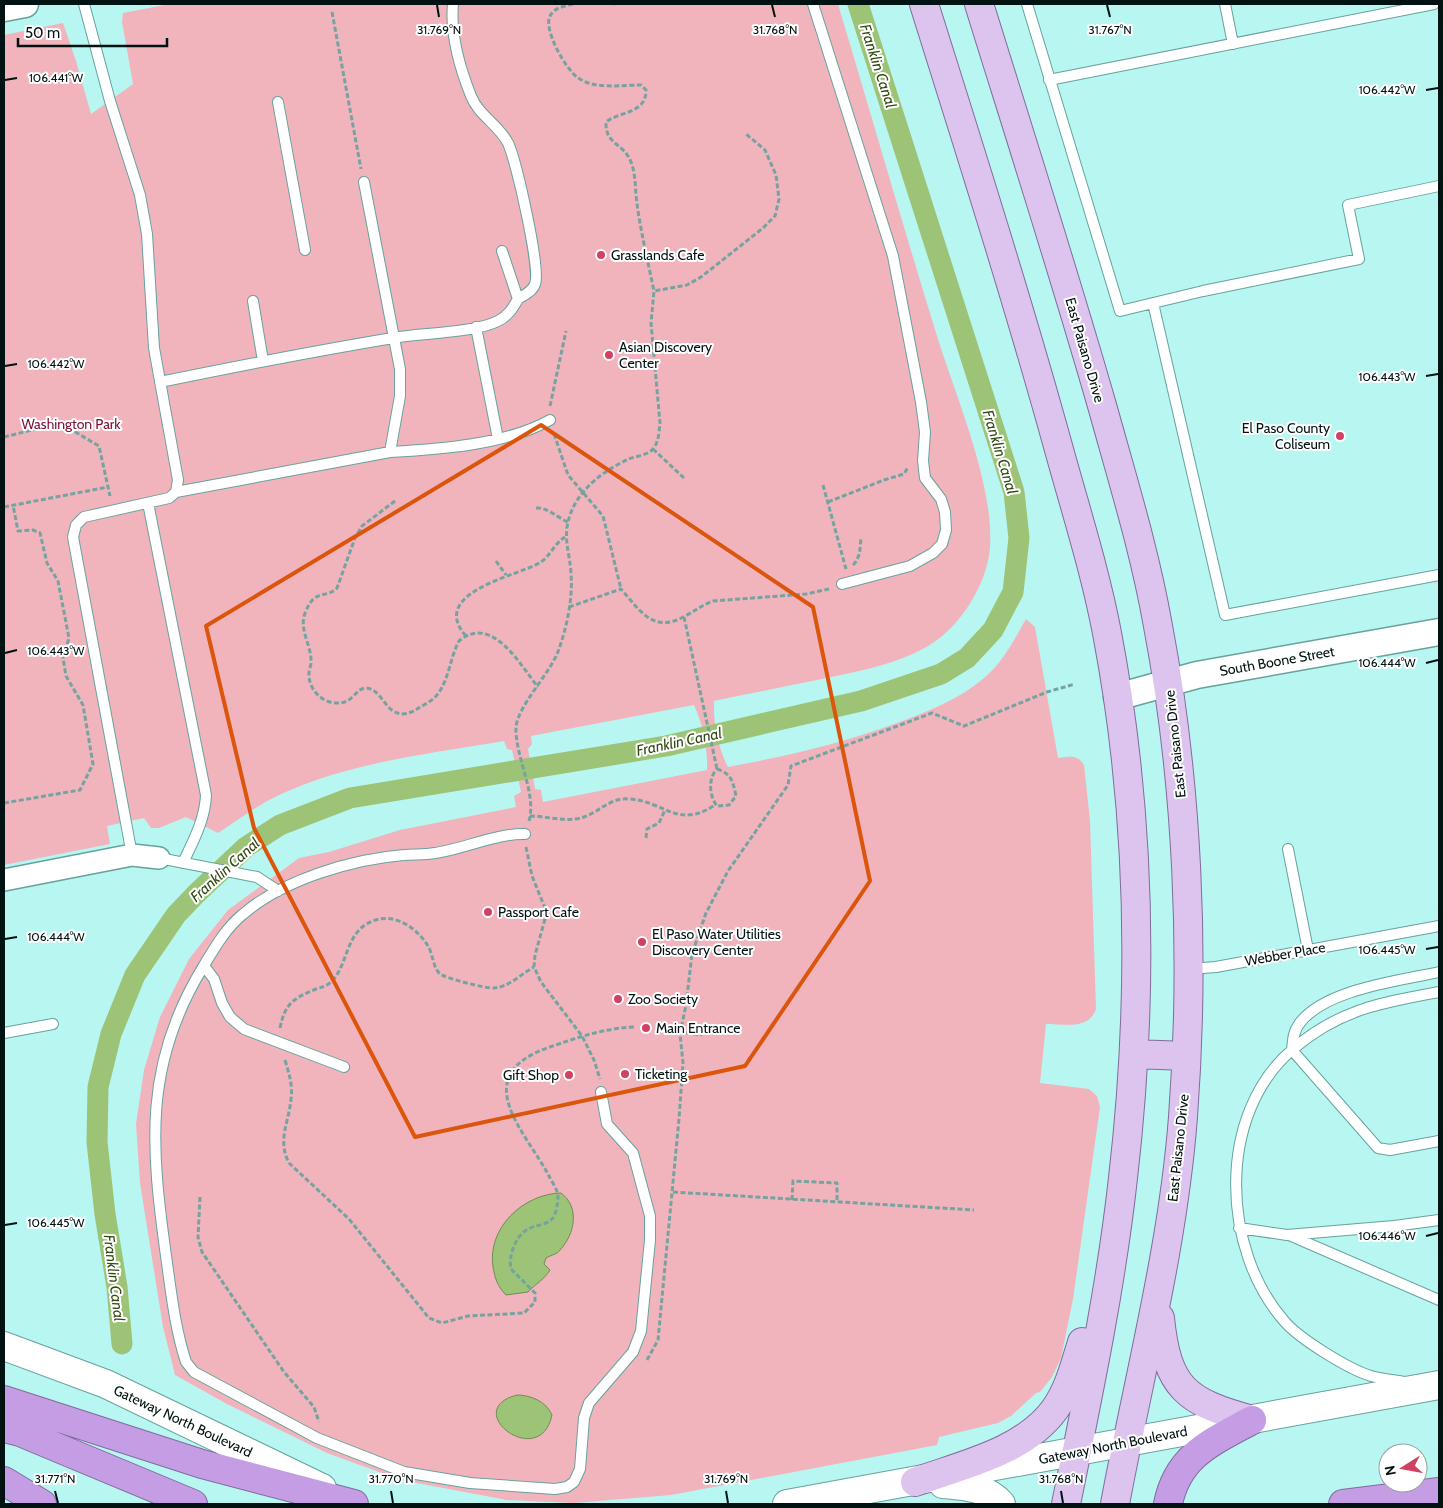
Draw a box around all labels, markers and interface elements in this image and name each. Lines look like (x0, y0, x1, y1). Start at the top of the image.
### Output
scale bar (18, 15, 166, 47)
text: 31.769°N (417, 22, 461, 37)
text: 31.768°N (753, 22, 797, 37)
water label: Franklin Canal (856, 22, 900, 111)
text: 31.767°N (1088, 22, 1132, 37)
text: 50 m (25, 24, 60, 42)
text: 106.441°W (29, 70, 84, 85)
text: 106.442°W (1359, 82, 1416, 97)
place label: Grasslands Cafe (611, 246, 704, 264)
marker: Grasslands Cafe (595, 249, 607, 261)
street label: East Paisano Drive (1061, 295, 1109, 405)
place label: Asian Discovery Center (619, 338, 712, 372)
marker: Asian Discovery Center (603, 349, 615, 361)
text: 106.442°W (28, 356, 85, 371)
text: 106.443°W (1359, 369, 1416, 384)
water label: Franklin Canal (979, 408, 1021, 497)
park label: Washington Park (21, 415, 121, 433)
place label: El Paso County Coliseum (1242, 419, 1330, 453)
marker: El Paso County Coliseum (1334, 430, 1346, 442)
street label: South Boone Street (1218, 642, 1336, 680)
text: 106.443°W (28, 643, 85, 658)
text: 106.444°W (1358, 655, 1416, 670)
street label: East Paisano Drive (1160, 689, 1190, 799)
water label: Franklin Canal (635, 724, 724, 760)
water label: Franklin Canal (187, 834, 264, 906)
place label: Passport Cafe (498, 903, 579, 921)
marker: Passport Cafe (482, 906, 494, 918)
place label: El Paso Water Utilities Discovery Center (652, 925, 781, 959)
text: 106.444°W (27, 929, 85, 944)
marker: El Paso Water Utilities Discovery Center (636, 936, 648, 948)
street label: Webber Place (1243, 938, 1327, 970)
text: 106.445°W (1359, 942, 1416, 957)
place label: Zoo Society (628, 990, 698, 1008)
marker: Zoo Society (612, 993, 624, 1005)
place label: Main Entrance (656, 1019, 740, 1037)
marker: Main Entrance (640, 1022, 652, 1034)
place label: Ticketing (635, 1065, 688, 1083)
place label: Gift Shop (503, 1066, 559, 1084)
marker: Ticketing (619, 1068, 631, 1080)
marker: Gift Shop (563, 1069, 575, 1081)
street label: East Paisano Drive (1163, 1093, 1193, 1203)
text: 106.445°W (28, 1215, 85, 1230)
text: 106.446°W (1358, 1228, 1416, 1243)
water label: Franklin Canal (100, 1234, 128, 1323)
street label: Gateway North Boulevard (111, 1381, 255, 1461)
street label: Gateway North Boulevard (1037, 1422, 1189, 1468)
north arrow (1378, 1443, 1428, 1493)
text: N (1380, 1464, 1400, 1477)
text: 31.771°N (35, 1471, 75, 1486)
text: 31.770°N (368, 1471, 414, 1486)
text: 31.769°N (704, 1471, 748, 1486)
text: 31.768°N (1039, 1471, 1083, 1486)

